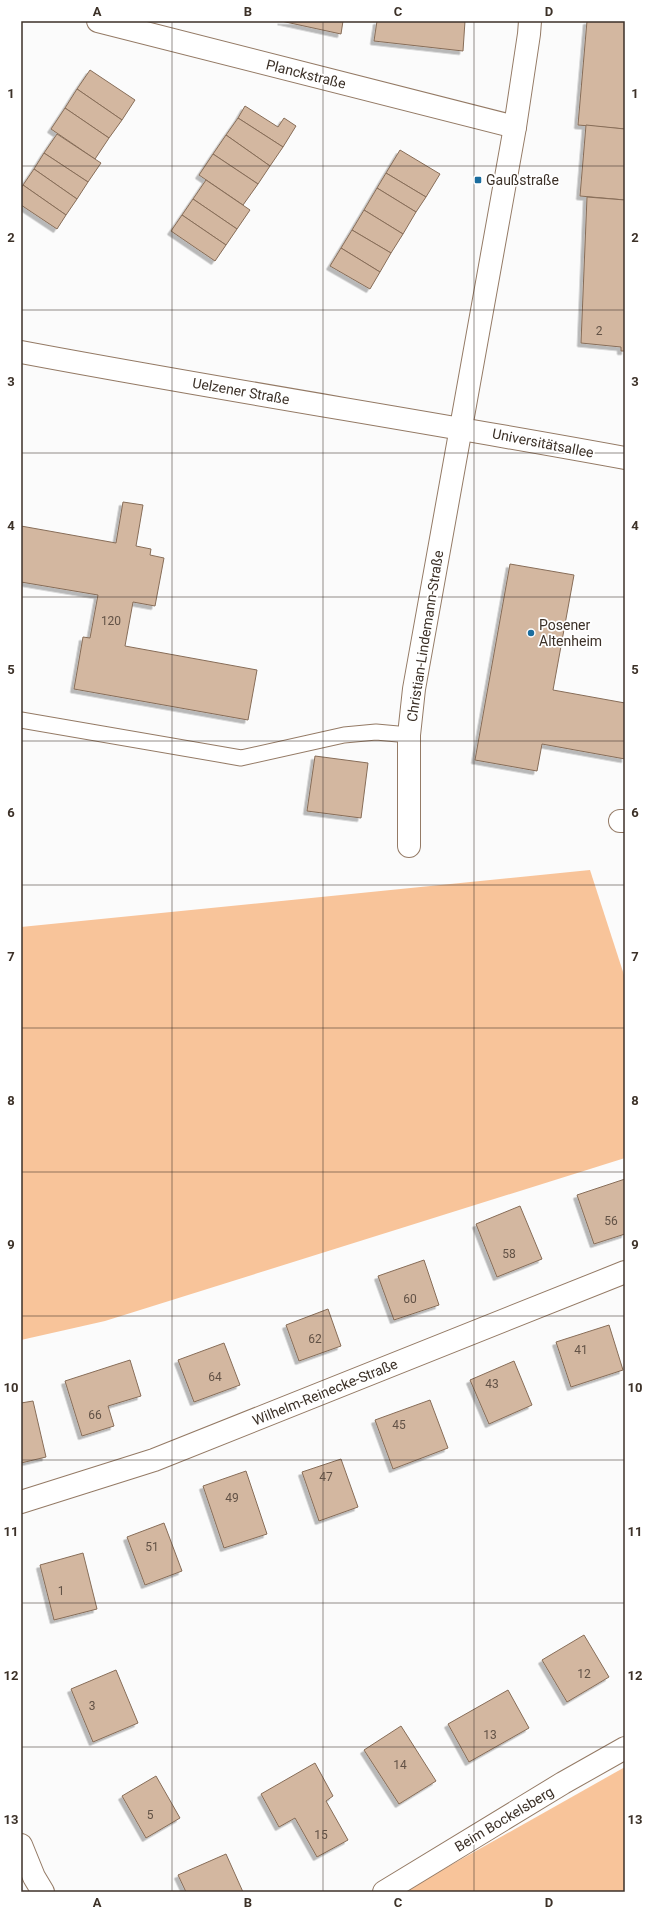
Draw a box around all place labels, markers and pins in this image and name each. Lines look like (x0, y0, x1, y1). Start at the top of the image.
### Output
place label: Gaußstraße (486, 172, 559, 188)
marker: Gaußstraße (473, 175, 483, 185)
place label: Posener Altenheim (539, 617, 602, 649)
marker: Posener Altenheim (526, 628, 536, 638)

